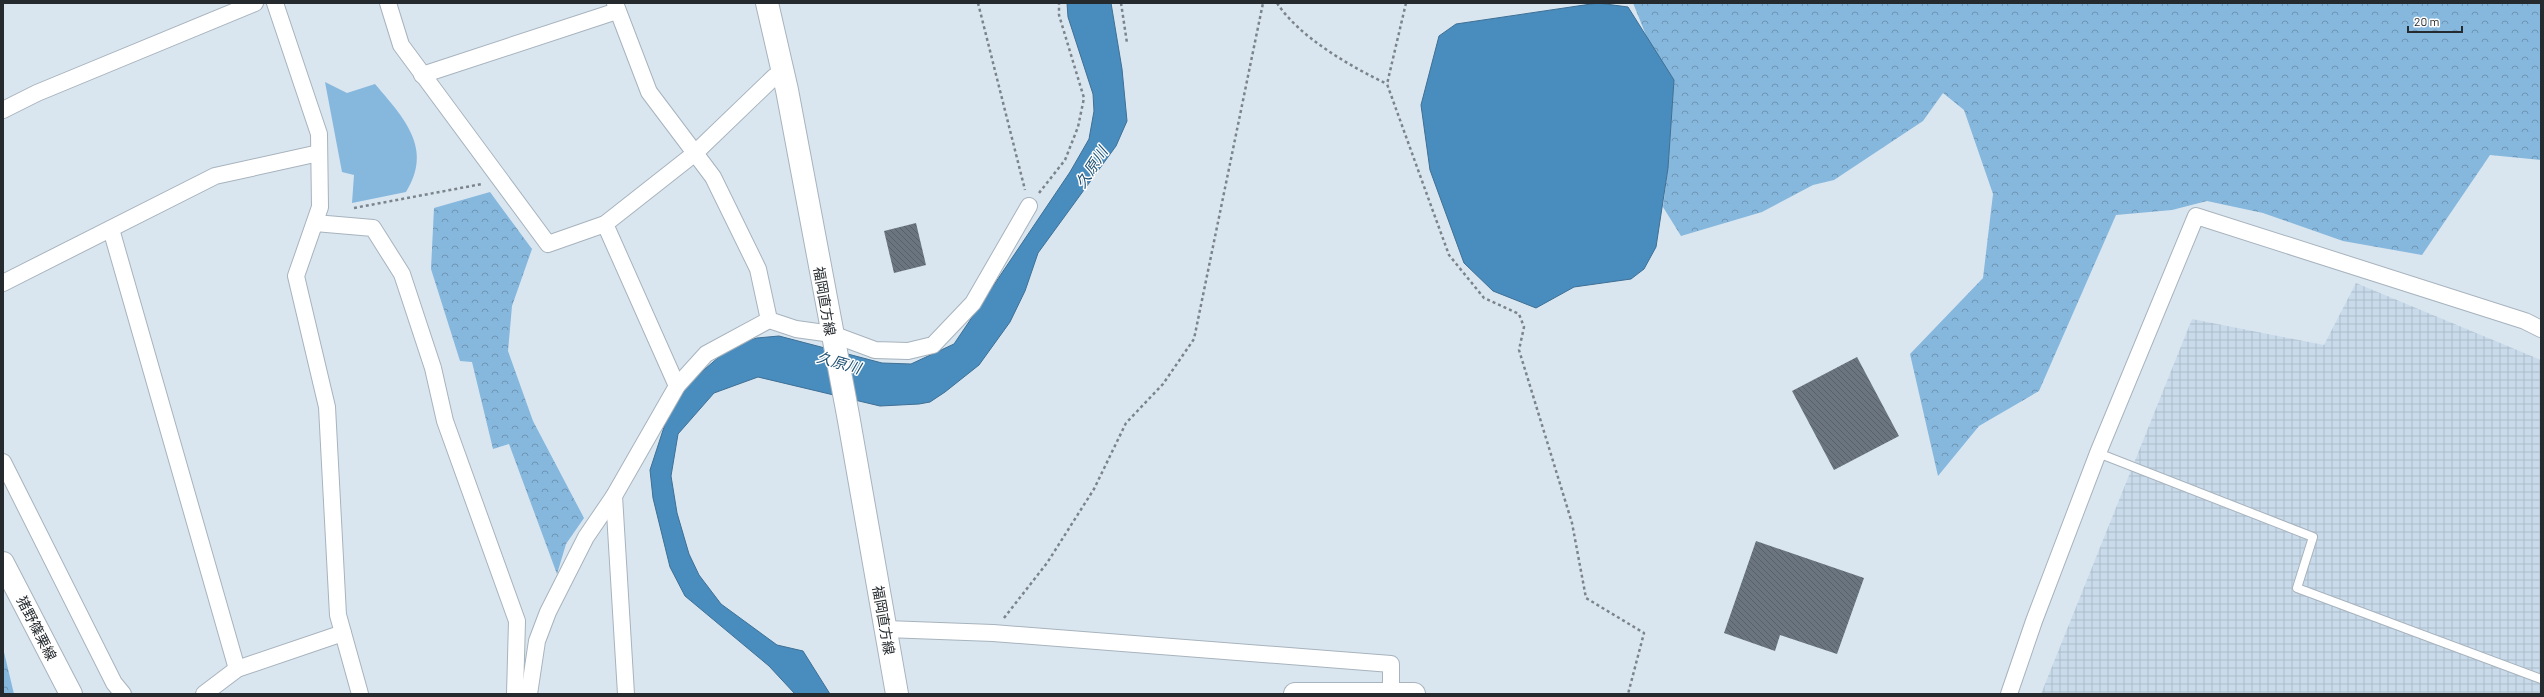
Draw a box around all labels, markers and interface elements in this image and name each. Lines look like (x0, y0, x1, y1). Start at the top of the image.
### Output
scale bar (2408, 8, 2462, 34)
text: 20 m (2414, 14, 2440, 28)
water label: 久原川 (1071, 142, 1112, 191)
street label: 福岡直方線 (811, 265, 839, 337)
water label: 久原川 (815, 347, 865, 377)
street label: 福岡直方線 (870, 584, 898, 656)
street label: 猪野篠栗線 (14, 593, 60, 663)

